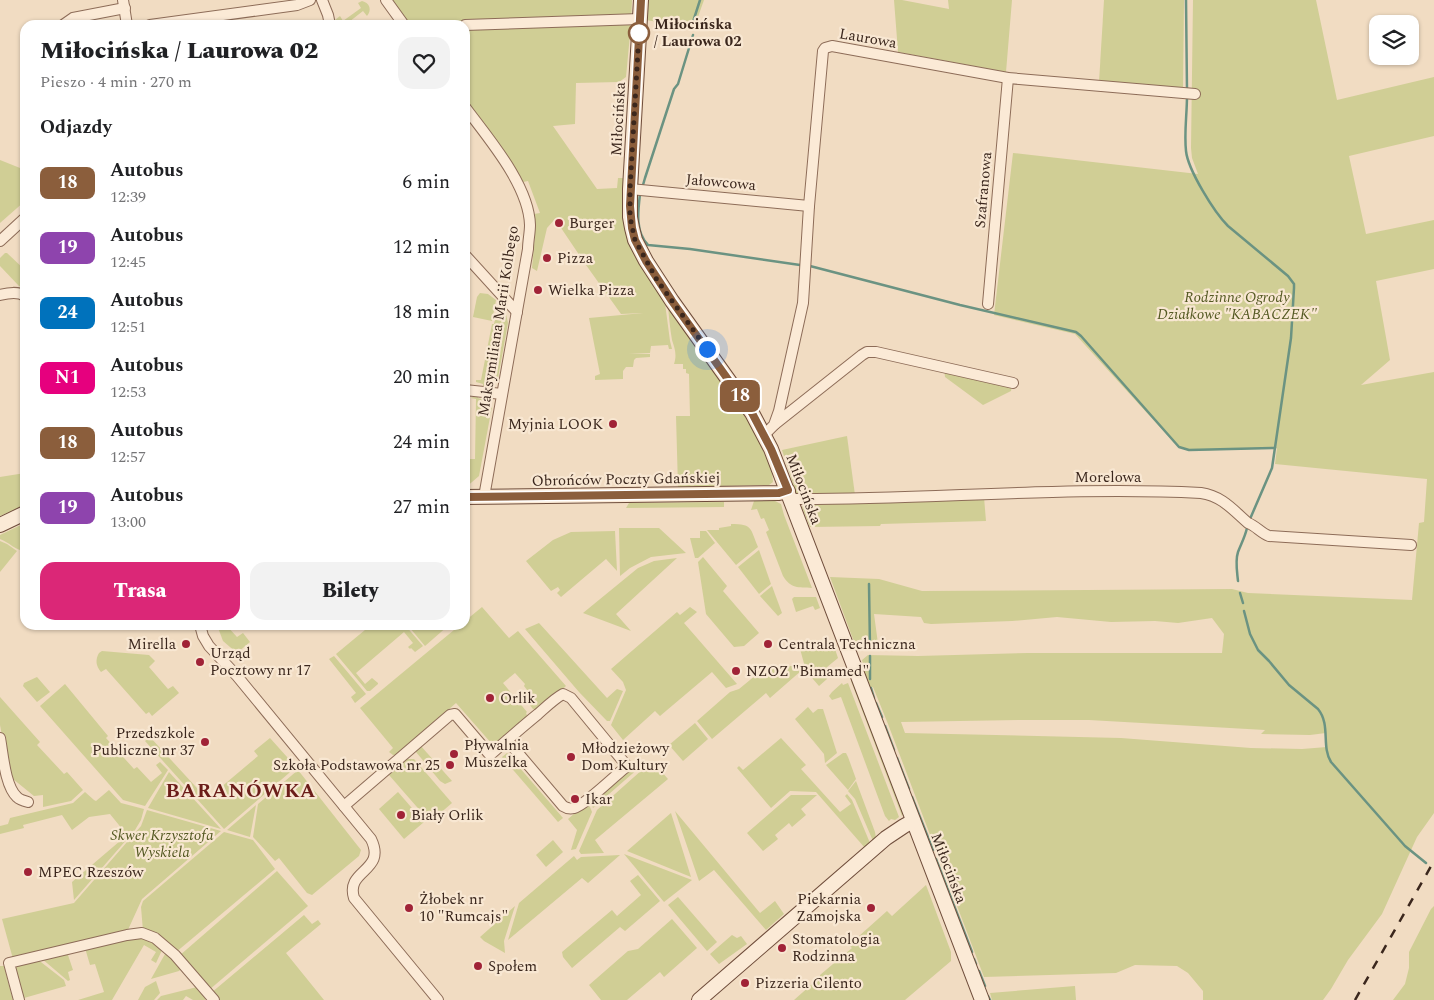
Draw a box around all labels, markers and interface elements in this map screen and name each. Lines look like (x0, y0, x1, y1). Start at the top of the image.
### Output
place label: Miłocińska / Laurowa 02 (654, 13, 742, 53)
map controls (1369, 15, 1419, 65)
button: layers (1369, 15, 1419, 65)
marker: Miłocińska / Laurowa 02 (628, 22, 650, 44)
street label: Laurowa (837, 22, 899, 55)
text: Miłocińska / Laurowa 02 (40, 33, 318, 69)
button: heart (398, 37, 450, 89)
text: Pieszo · 4 min · 270 m (40, 70, 192, 94)
street label: Miłocińska (605, 81, 632, 157)
text: Odjazdy (40, 113, 112, 142)
street label: Szafranowa (969, 150, 998, 229)
text: Autobus (110, 156, 184, 185)
text: 6 min (402, 168, 450, 197)
street label: Jałowcowa (685, 168, 758, 197)
text: 18 (57, 169, 78, 196)
text: 12:39 (110, 185, 146, 209)
place label: Burger (569, 212, 615, 235)
marker: Burger (553, 217, 565, 229)
text: Autobus (110, 221, 184, 250)
street label: Maksymiliana Marii Kolbego (472, 224, 525, 418)
text: 12 min (393, 233, 450, 262)
text: 19 (57, 234, 78, 261)
place label: Pizza (557, 247, 594, 270)
text: 12:45 (110, 250, 146, 274)
marker: Pizza (541, 252, 553, 264)
place label: Wielka Pizza (548, 279, 635, 302)
marker: Wielka Pizza (532, 284, 544, 296)
text: Autobus (110, 286, 184, 315)
park label: Rodzinne Ogrody Działkowe "KABACZEK" (1157, 286, 1317, 326)
text: 18 min (393, 298, 450, 327)
text: 24 (57, 299, 78, 326)
text: 12:51 (110, 315, 146, 339)
your location (695, 337, 720, 362)
text: Autobus (110, 351, 184, 380)
text: 20 min (393, 363, 450, 392)
text: N1 (55, 364, 80, 391)
text: 12:53 (110, 380, 146, 404)
line badge: 18 (718, 380, 762, 412)
text: 18 (730, 382, 750, 409)
place label: Myjnia LOOK (508, 413, 603, 436)
text: Autobus (110, 416, 184, 445)
marker: Myjnia LOOK (607, 418, 619, 430)
text: 24 min (393, 428, 450, 457)
text: 18 (57, 429, 78, 456)
text: 12:57 (110, 445, 146, 469)
street label: Miłocińska (779, 450, 828, 529)
street label: Obrońców Poczty Gdańskiej (531, 466, 721, 493)
street label: Morelowa (1075, 466, 1142, 489)
text: Autobus (110, 481, 184, 510)
text: 27 min (393, 493, 450, 522)
text: 19 (57, 494, 78, 521)
text: 13:00 (110, 510, 146, 534)
button: Trasa (40, 562, 240, 620)
button: Bilety (250, 562, 450, 620)
place label: Mirella (128, 633, 177, 656)
place label: Centrala Techniczna (778, 633, 916, 656)
marker: Mirella (180, 638, 192, 650)
marker: Centrala Techniczna (762, 638, 774, 650)
place label: Urząd Pocztowy nr 17 (210, 642, 311, 682)
marker: Urząd Pocztowy nr 17 (194, 656, 206, 668)
place label: NZOZ "Bimamed" (746, 660, 869, 683)
marker: NZOZ "Bimamed" (730, 665, 742, 677)
place label: Orlik (500, 687, 536, 710)
marker: Orlik (484, 692, 496, 704)
place label: Przedszkole Publiczne nr 37 (92, 722, 195, 762)
place label: Pływalnia Muszelka (464, 734, 529, 774)
marker: Przedszkole Publiczne nr 37 (199, 736, 211, 748)
place label: Młodzieżowy Dom Kultury (581, 737, 670, 777)
marker: Pływalnia Muszelka (448, 748, 460, 760)
marker: Młodzieżowy Dom Kultury (565, 751, 577, 763)
place label: Szkoła Podstawowa nr 25 (273, 754, 440, 777)
marker: Szkoła Podstawowa nr 25 (444, 759, 456, 771)
district label: BARANÓWKA (166, 776, 316, 806)
place label: Ikar (585, 788, 612, 811)
marker: Ikar (569, 793, 581, 805)
place label: Biały Orlik (411, 804, 484, 827)
marker: Biały Orlik (395, 809, 407, 821)
park label: Skwer Krzysztofa Wyskiela (110, 824, 214, 864)
street label: Miłocińska (924, 829, 973, 908)
place label: MPEC Rzeszów (38, 861, 144, 884)
marker: MPEC Rzeszów (22, 866, 34, 878)
place label: Żłobek nr 10 "Rumcajs" (419, 888, 508, 928)
place label: Piekarnia Zamojska (796, 888, 862, 928)
marker: Żłobek nr 10 "Rumcajs" (403, 902, 415, 914)
marker: Piekarnia Zamojska (865, 902, 877, 914)
place label: Stomatologia Rodzinna (792, 928, 880, 968)
marker: Stomatologia Rodzinna (776, 942, 788, 954)
place label: Społem (488, 955, 537, 978)
marker: Społem (472, 960, 484, 972)
place label: Pizzeria Cilento (755, 972, 862, 995)
marker: Pizzeria Cilento (739, 977, 751, 989)

